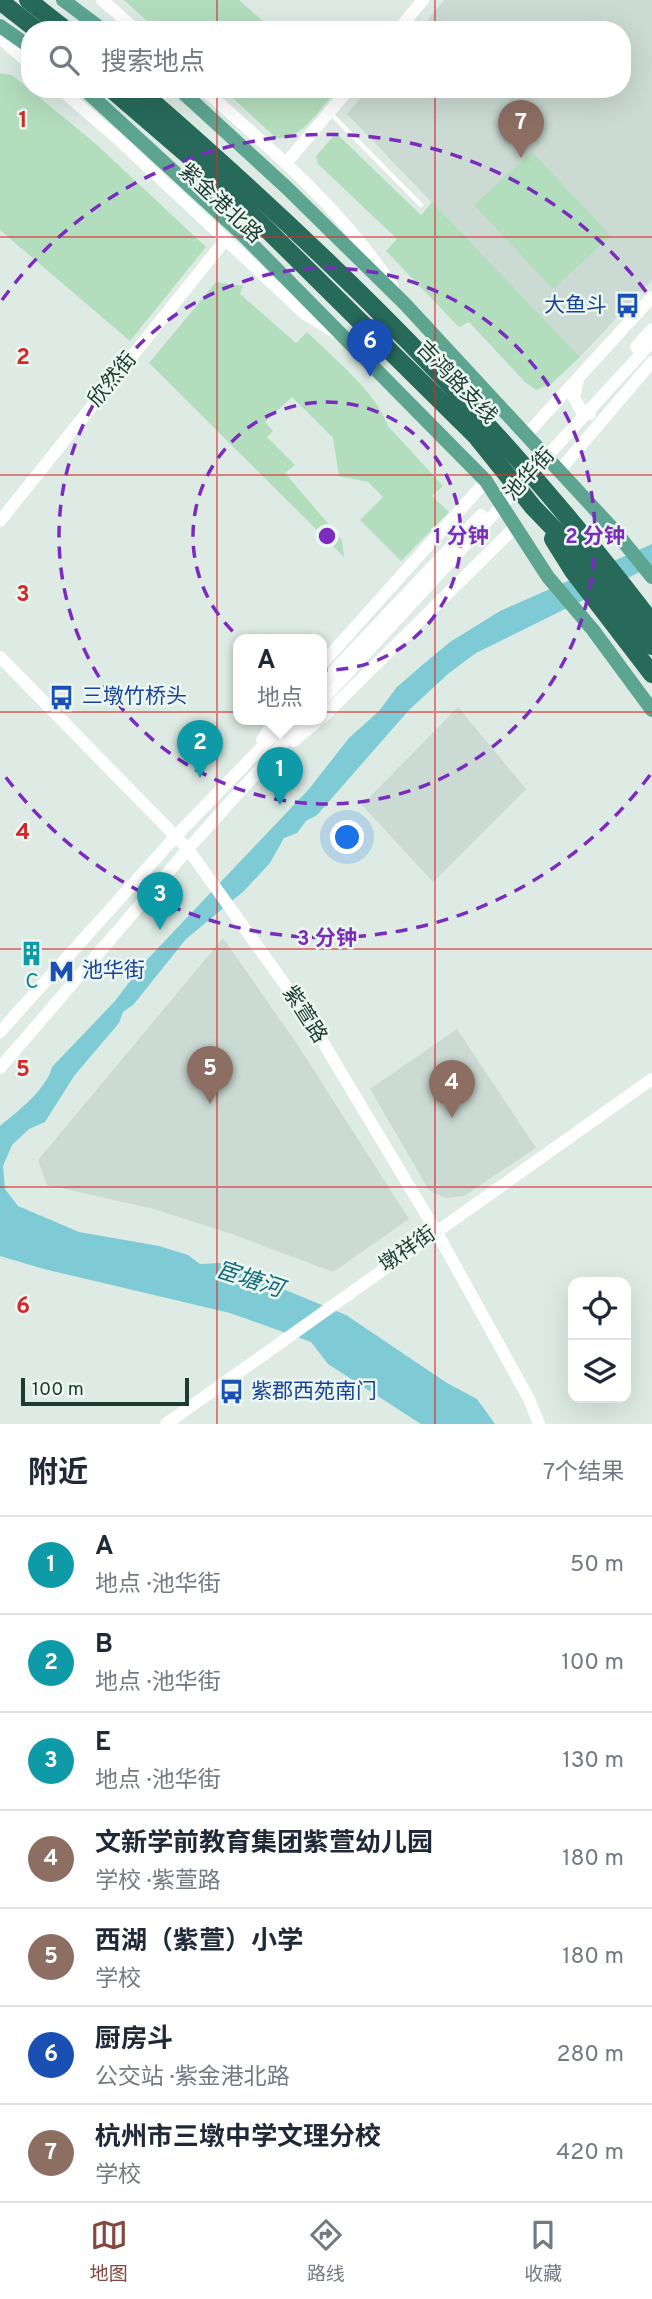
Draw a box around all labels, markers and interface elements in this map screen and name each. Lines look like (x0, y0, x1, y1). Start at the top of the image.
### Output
search box (21, 21, 631, 98)
icon: search (45, 41, 83, 79)
text: 搜索地点 (101, 47, 205, 80)
pin: 7 (498, 100, 544, 158)
text: 1 (18, 107, 28, 136)
street label: 紫金港北路 (172, 158, 268, 250)
bus stop icon: 大鱼斗 (613, 292, 641, 320)
place label: 大鱼斗 (544, 293, 607, 320)
pin: 6 (347, 319, 393, 377)
street label: 吉鸿路支线 (410, 336, 502, 430)
text: 2 (16, 344, 30, 373)
street label: 欣然街 (83, 347, 143, 413)
street label: 池华街 (499, 443, 561, 507)
centre of rings (315, 524, 339, 548)
text: 1 分钟 (433, 524, 489, 551)
text: 2 分钟 (565, 524, 625, 551)
text: 3 (16, 581, 30, 610)
popup (233, 634, 327, 725)
text: A (257, 645, 276, 678)
bus stop icon: 三墩竹桥头 (48, 683, 76, 711)
place label: 三墩竹桥头 (82, 684, 187, 711)
text: 地点 (257, 685, 303, 714)
pin: 2 (177, 720, 223, 778)
pin: 1 (257, 747, 303, 805)
text: 4 (16, 819, 30, 848)
your location (330, 820, 364, 854)
pin: 3 (137, 872, 183, 930)
text: 3 分钟 (297, 926, 357, 953)
building icon: C (18, 939, 46, 967)
metro station icon: 池华街 (48, 957, 76, 985)
place label: 池华街 (82, 958, 145, 985)
place label: C (25, 969, 39, 996)
street label: 紫萱路 (276, 981, 332, 1049)
pin: 5 (187, 1046, 233, 1104)
text: 5 (16, 1056, 30, 1085)
pin: 4 (429, 1060, 475, 1118)
street label: 墩祥街 (374, 1221, 442, 1279)
water label: 宦塘河 (212, 1257, 290, 1307)
map controls (568, 1277, 631, 1403)
button: locate (568, 1277, 631, 1340)
text: 6 (16, 1293, 30, 1322)
button: layers (568, 1340, 631, 1403)
scale bar (21, 1375, 189, 1407)
text: 100 m (32, 1378, 84, 1402)
bus stop icon: 紫郡西苑南门 (217, 1378, 245, 1406)
place label: 紫郡西苑南门 (251, 1379, 377, 1406)
text: 附近 (28, 1456, 88, 1493)
text: 7个结果 (543, 1459, 624, 1488)
text: A (95, 1531, 114, 1564)
text: 1 (46, 1551, 56, 1580)
text: 50 m (570, 1551, 624, 1580)
text: 地点 · 池华街 (95, 1571, 221, 1600)
text: B (95, 1629, 113, 1662)
text: 2 (44, 1649, 58, 1678)
text: 100 m (561, 1649, 624, 1678)
text: 地点 · 池华街 (95, 1669, 221, 1698)
text: E (95, 1727, 111, 1760)
text: 3 (44, 1747, 58, 1776)
text: 130 m (562, 1747, 624, 1776)
text: 地点 · 池华街 (95, 1767, 221, 1796)
text: 文新学前教育集团紫萱幼儿园 (95, 1828, 433, 1861)
text: 4 (44, 1845, 58, 1874)
text: 180 m (562, 1845, 624, 1874)
text: 学校 · 紫萱路 (95, 1868, 221, 1897)
text: 西湖（紫萱）小学 (95, 1926, 303, 1959)
text: 5 (44, 1943, 58, 1972)
text: 180 m (562, 1943, 624, 1972)
text: 学校 (95, 1966, 141, 1995)
text: 厨房斗 (95, 2024, 173, 2057)
text: 6 (44, 2041, 58, 2070)
text: 280 m (556, 2041, 624, 2070)
text: 公交站 · 紫金港北路 (95, 2064, 290, 2093)
text: 杭州市三墩中学文理分校 (95, 2122, 381, 2155)
text: 7 (45, 2139, 57, 2168)
text: 420 m (556, 2139, 624, 2168)
text: 学校 (95, 2162, 141, 2191)
tab: 地图 (90, 2216, 128, 2287)
tab: 路线 (307, 2216, 345, 2287)
tab: 收藏 (524, 2216, 562, 2287)

